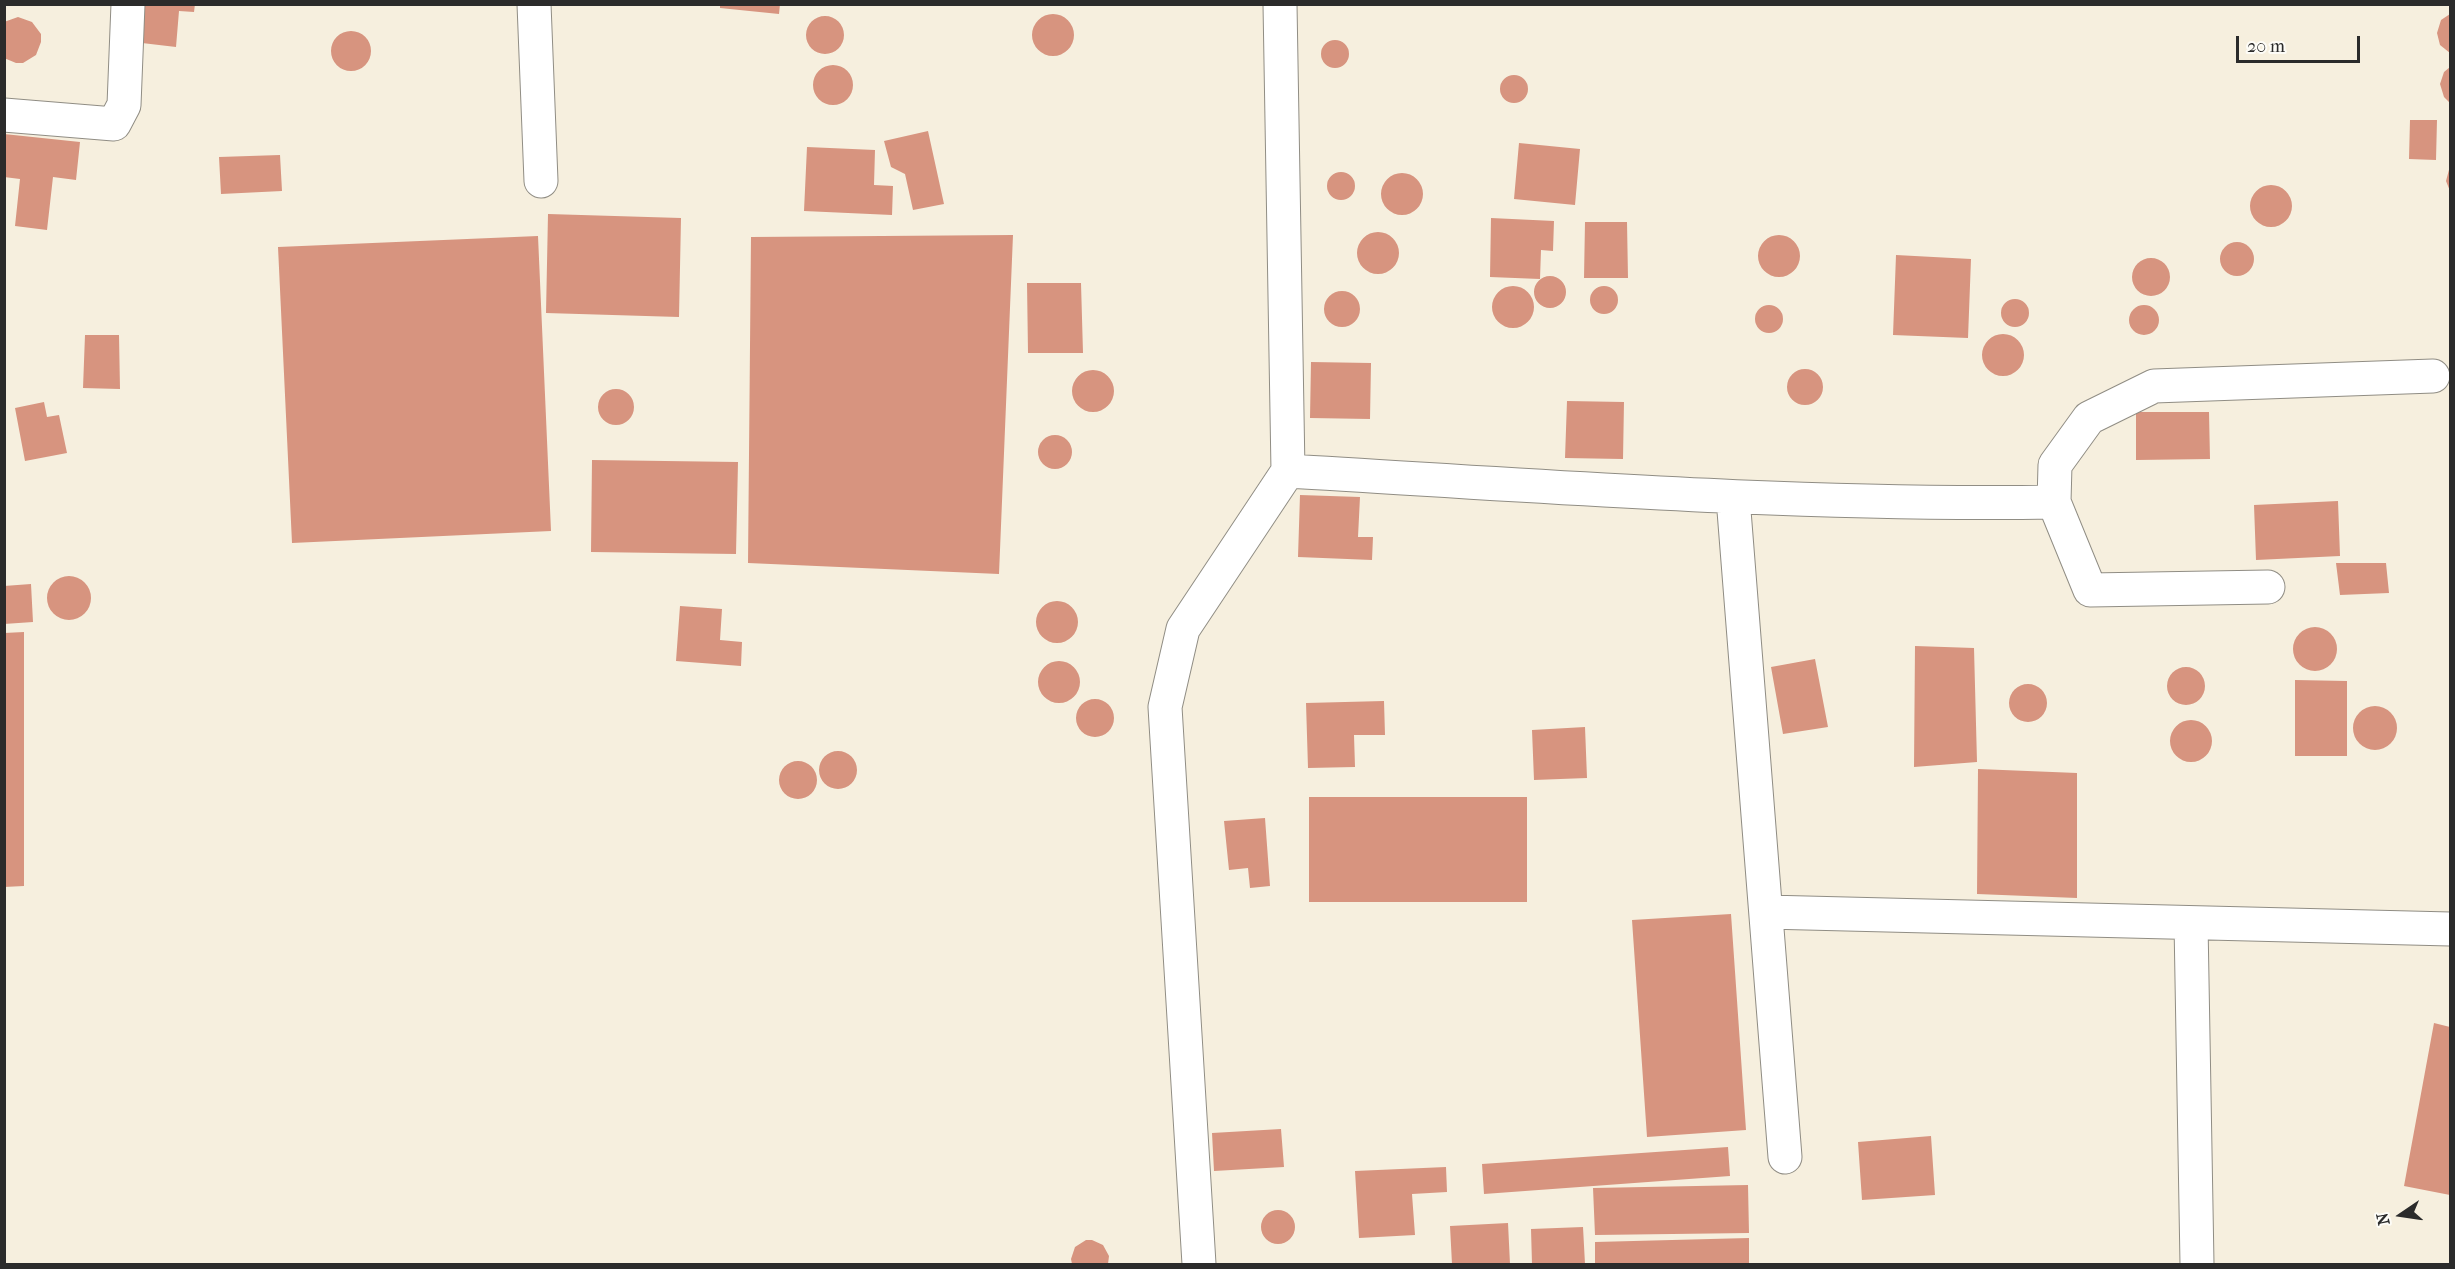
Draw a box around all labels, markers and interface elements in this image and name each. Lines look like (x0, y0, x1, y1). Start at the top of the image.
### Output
scale bar (2239, 24, 2364, 62)
text: 20 m (2247, 36, 2285, 57)
north arrow (2371, 1185, 2431, 1245)
text: N (2372, 1211, 2394, 1227)

